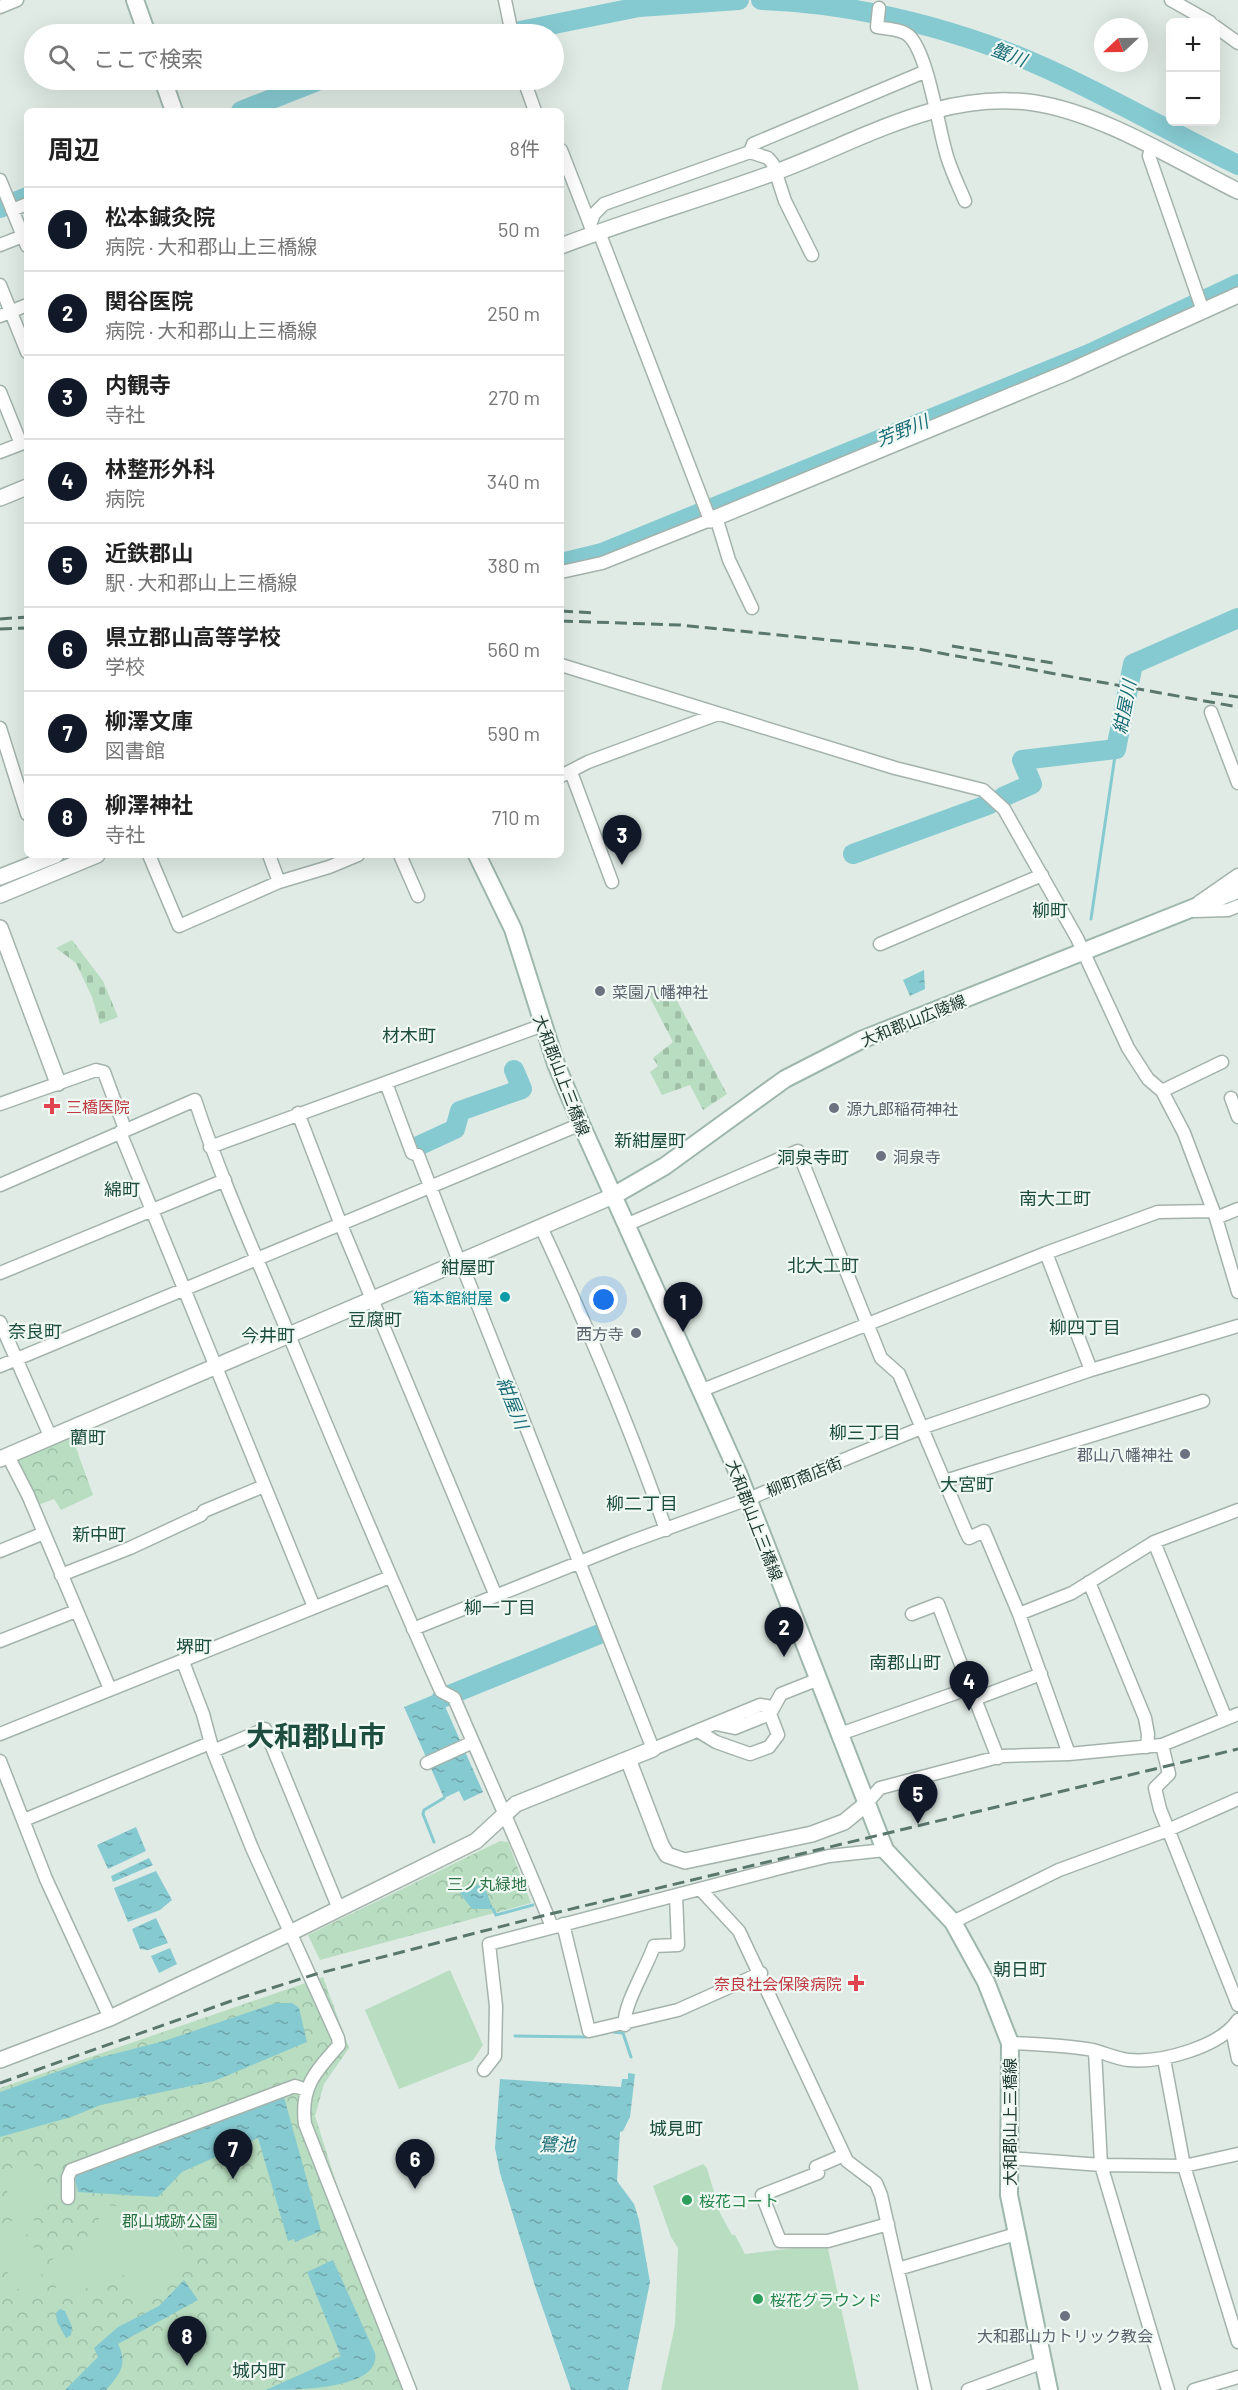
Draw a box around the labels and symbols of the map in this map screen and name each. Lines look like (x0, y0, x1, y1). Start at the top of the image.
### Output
north arrow (1094, 18, 1148, 72)
water label: 蟹川 (988, 37, 1032, 71)
water label: 芳野川 (873, 409, 933, 450)
water label: 紺屋川 (1108, 676, 1140, 736)
pin: 3 (602, 816, 642, 865)
district label: 柳町 (1032, 899, 1068, 921)
place label: 菜園八幡神社 (612, 982, 708, 1001)
marker: 菜園八幡神社 (593, 984, 607, 998)
street label: 大和郡山広陵線 (858, 990, 968, 1050)
street label: 大和郡山上三橋線 (530, 1012, 594, 1138)
district label: 材木町 (382, 1024, 436, 1046)
marker: 三橋医院 (43, 1097, 61, 1115)
place label: 三橋医院 (66, 1097, 130, 1116)
place label: 源九郎稲荷神社 (846, 1099, 958, 1118)
marker: 源九郎稲荷神社 (827, 1101, 841, 1115)
district label: 新紺屋町 (614, 1129, 686, 1151)
district label: 洞泉寺町 (777, 1146, 849, 1168)
place label: 洞泉寺 (893, 1147, 941, 1166)
marker: 洞泉寺 (874, 1149, 888, 1163)
district label: 綿町 (104, 1178, 140, 1200)
district label: 南大工町 (1019, 1187, 1091, 1209)
district label: 北大工町 (787, 1254, 859, 1276)
district label: 紺屋町 (441, 1256, 495, 1278)
pin: 1 (664, 1282, 702, 1332)
your location (589, 1285, 618, 1314)
place label: 箱本館紺屋 (413, 1288, 493, 1307)
marker: 箱本館紺屋 (498, 1290, 512, 1304)
district label: 豆腐町 (348, 1308, 402, 1330)
district label: 柳四丁目 (1049, 1316, 1121, 1338)
district label: 奈良町 (8, 1320, 62, 1342)
district label: 今井町 (241, 1324, 295, 1346)
place label: 西方寺 (576, 1324, 624, 1343)
marker: 西方寺 (629, 1326, 643, 1340)
water label: 紺屋川 (493, 1374, 534, 1434)
district label: 柳三丁目 (829, 1421, 901, 1443)
district label: 藺町 (70, 1426, 106, 1448)
place label: 郡山八幡神社 (1077, 1445, 1173, 1464)
marker: 郡山八幡神社 (1178, 1447, 1192, 1461)
street label: 柳町商店街 (763, 1452, 845, 1500)
street label: 大和郡山上三橋線 (723, 1457, 787, 1583)
district label: 大宮町 (940, 1473, 994, 1495)
district label: 柳二丁目 (606, 1492, 678, 1514)
district label: 新中町 (72, 1523, 126, 1545)
district label: 柳一丁目 (464, 1596, 536, 1618)
pin: 2 (764, 1608, 804, 1657)
district label: 堺町 (176, 1635, 212, 1657)
district label: 南郡山町 (869, 1651, 941, 1673)
pin: 4 (950, 1662, 988, 1711)
district label: 大和郡山市 (246, 1718, 386, 1752)
pin: 5 (898, 1774, 938, 1824)
park label: 三ノ丸緑地 (447, 1874, 527, 1893)
district label: 朝日町 (993, 1958, 1047, 1980)
place label: 奈良社会保険病院 (714, 1974, 842, 1993)
marker: 奈良社会保険病院 (847, 1974, 865, 1992)
street label: 大和郡山上三橋線 (1000, 2058, 1019, 2186)
district label: 城見町 (649, 2117, 703, 2139)
pin: 7 (214, 2130, 252, 2179)
water label: 鷺池 (539, 2133, 577, 2155)
pin: 6 (396, 2140, 434, 2189)
place label: 桜花コート (699, 2191, 779, 2210)
marker: 桜花コート (680, 2193, 694, 2207)
park label: 郡山城跡公園 (122, 2211, 218, 2230)
place label: 桜花グラウンド (770, 2290, 882, 2309)
marker: 桜花グラウンド (751, 2292, 765, 2306)
marker: 大和郡山カトリック教会 (1058, 2309, 1072, 2323)
pin: 8 (168, 2316, 207, 2366)
place label: 大和郡山カトリック教会 (977, 2326, 1153, 2345)
district label: 城内町 (232, 2359, 286, 2381)

